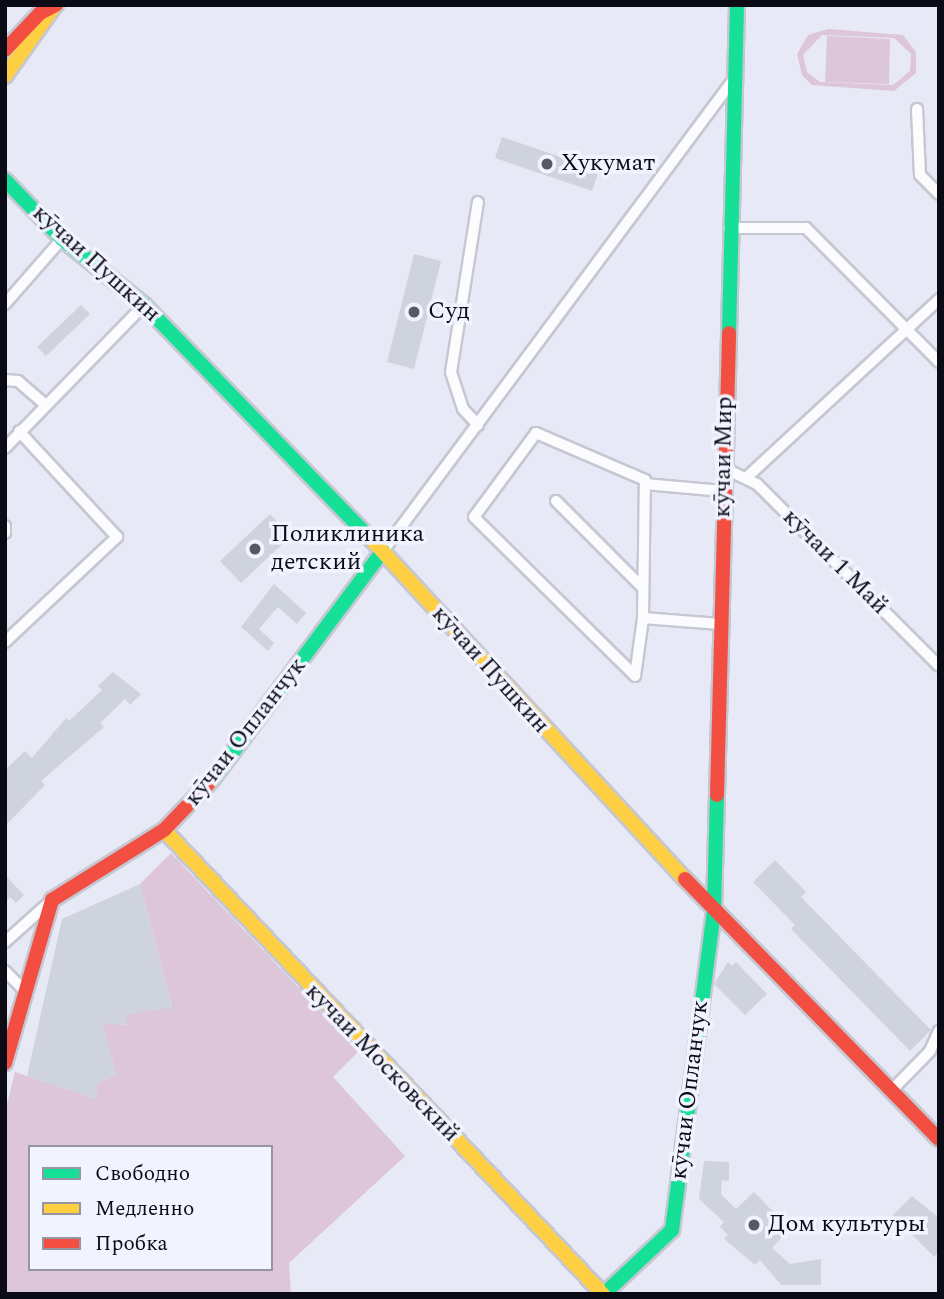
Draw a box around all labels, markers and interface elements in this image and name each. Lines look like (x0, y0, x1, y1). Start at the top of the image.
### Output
place label: Хукумат (561, 150, 655, 178)
marker: Хукумат (539, 156, 555, 172)
street label: кӯчаи Пушкин (26, 199, 166, 329)
place label: Суд (428, 298, 470, 326)
marker: Суд (406, 304, 422, 320)
street label: кӯчаи Мир (709, 396, 739, 518)
street label: кӯчаи 1 Май (776, 503, 894, 621)
place label: Поликлиника детский (271, 521, 424, 577)
marker: Поликлиника детский (245, 539, 265, 559)
street label: кӯчаи Пушкин (425, 600, 555, 740)
street label: кӯчаи Опланчук (179, 652, 313, 812)
street label: кучаи Московский (299, 978, 465, 1148)
street label: кӯчаи Опланчук (665, 999, 715, 1181)
legend (28, 1145, 273, 1271)
text: Свободно (95, 1158, 190, 1190)
text: Медленно (95, 1193, 194, 1225)
place label: Дом культуры (768, 1211, 925, 1239)
marker: Дом культуры (746, 1217, 762, 1233)
text: Пробка (95, 1228, 168, 1260)

